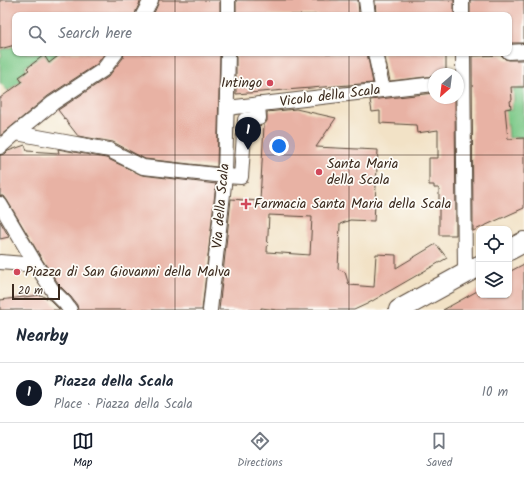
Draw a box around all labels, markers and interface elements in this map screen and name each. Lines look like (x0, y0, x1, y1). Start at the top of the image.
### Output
search box (12, 12, 512, 56)
text: Search here (58, 22, 132, 46)
icon: search (26, 23, 48, 45)
north arrow (428, 68, 464, 104)
place label: Intingo (221, 72, 262, 94)
marker: Intingo (265, 78, 275, 88)
street label: Vicolo della Scala (278, 79, 382, 113)
pin: 1 (235, 117, 261, 150)
your location (269, 136, 289, 156)
place label: Santa Maria della Scala (327, 153, 398, 191)
street label: Via della Scala (206, 162, 236, 250)
marker: Santa Maria della Scala (314, 167, 324, 177)
place label: Farmacia Santa Maria della Scala (254, 193, 451, 215)
marker: Farmacia Santa Maria della Scala (241, 199, 251, 209)
map controls (476, 226, 512, 298)
button: locate (476, 226, 512, 262)
place label: Piazza di San Giovanni della Malva (25, 261, 230, 283)
button: layers (476, 262, 512, 298)
marker: Piazza di San Giovanni della Malva (12, 267, 22, 277)
scale bar (12, 282, 60, 301)
text: 20 m (18, 282, 43, 300)
text: Nearby (16, 323, 68, 350)
text: Piazza della Scala (54, 370, 173, 394)
text: 1 (27, 382, 31, 403)
text: 10 m (482, 382, 508, 403)
text: Place · Piazza della Scala (54, 394, 193, 415)
tab: Map (72, 430, 94, 472)
tab: Directions (237, 430, 283, 472)
tab: Saved (426, 430, 452, 472)

